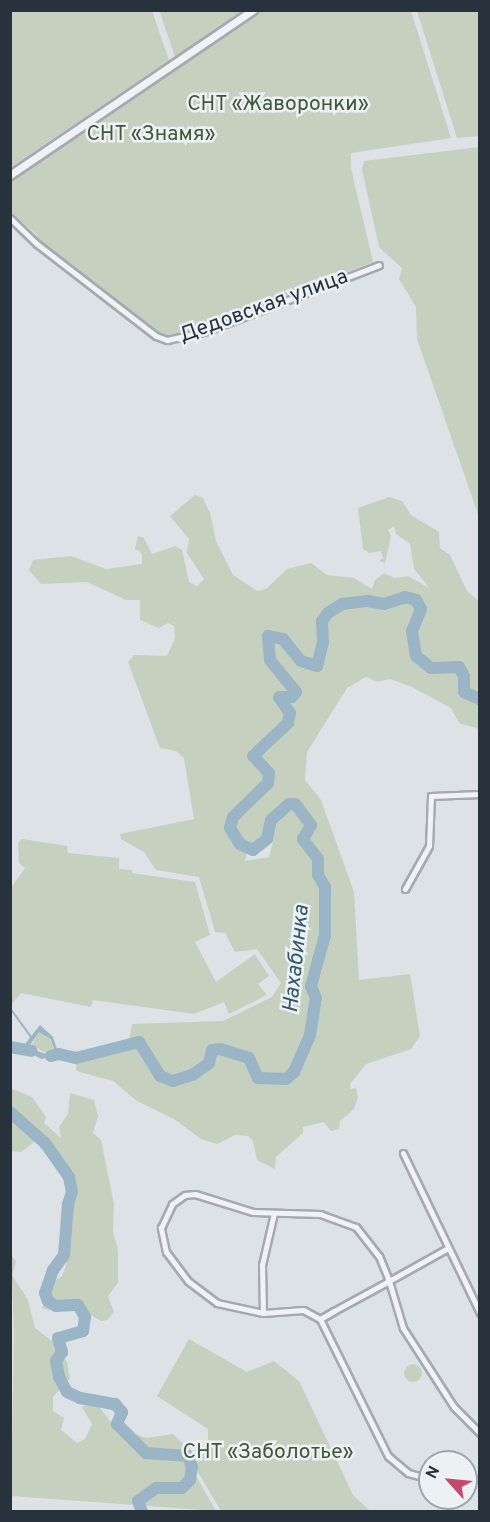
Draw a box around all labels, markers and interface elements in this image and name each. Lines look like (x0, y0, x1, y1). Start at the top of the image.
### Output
park label: СНТ «Жаворонки» (187, 92, 369, 118)
park label: СНТ «Знамя» (86, 122, 216, 148)
street label: Дедовская улица (176, 265, 352, 349)
water label: Нахабинка (278, 904, 316, 1014)
park label: СНТ «Заболотье» (182, 1440, 354, 1466)
north arrow (418, 1450, 478, 1510)
text: N (422, 1463, 445, 1482)

